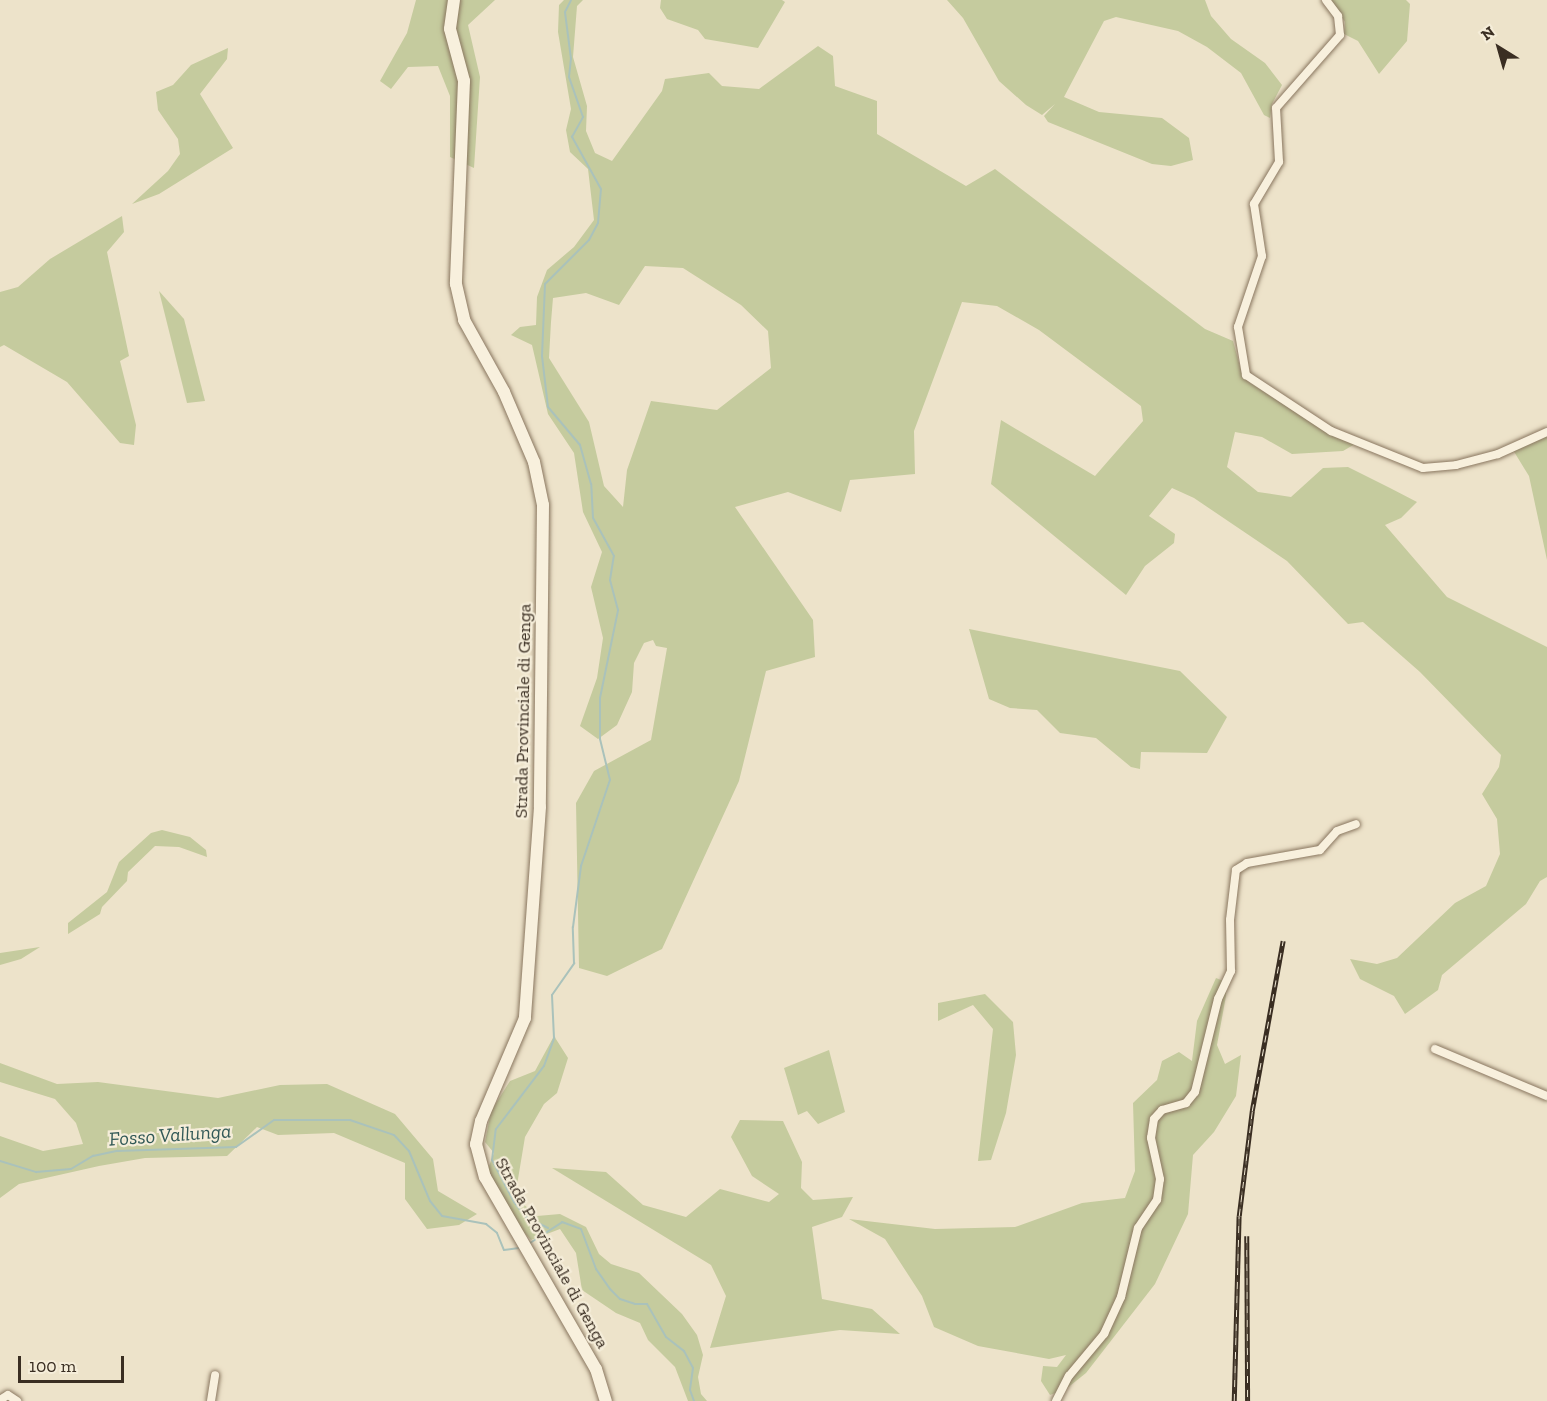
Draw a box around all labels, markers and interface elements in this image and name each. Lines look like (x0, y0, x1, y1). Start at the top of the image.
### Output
north arrow (1469, 18, 1529, 78)
text: N (1477, 22, 1498, 44)
street label: Strada Provinciale di Genga (510, 603, 536, 819)
water label: Fosso Vallunga (108, 1119, 232, 1151)
street label: Strada Provinciale di Genga (491, 1154, 613, 1352)
scale bar (21, 1344, 128, 1382)
text: 100 m (29, 1355, 76, 1377)

